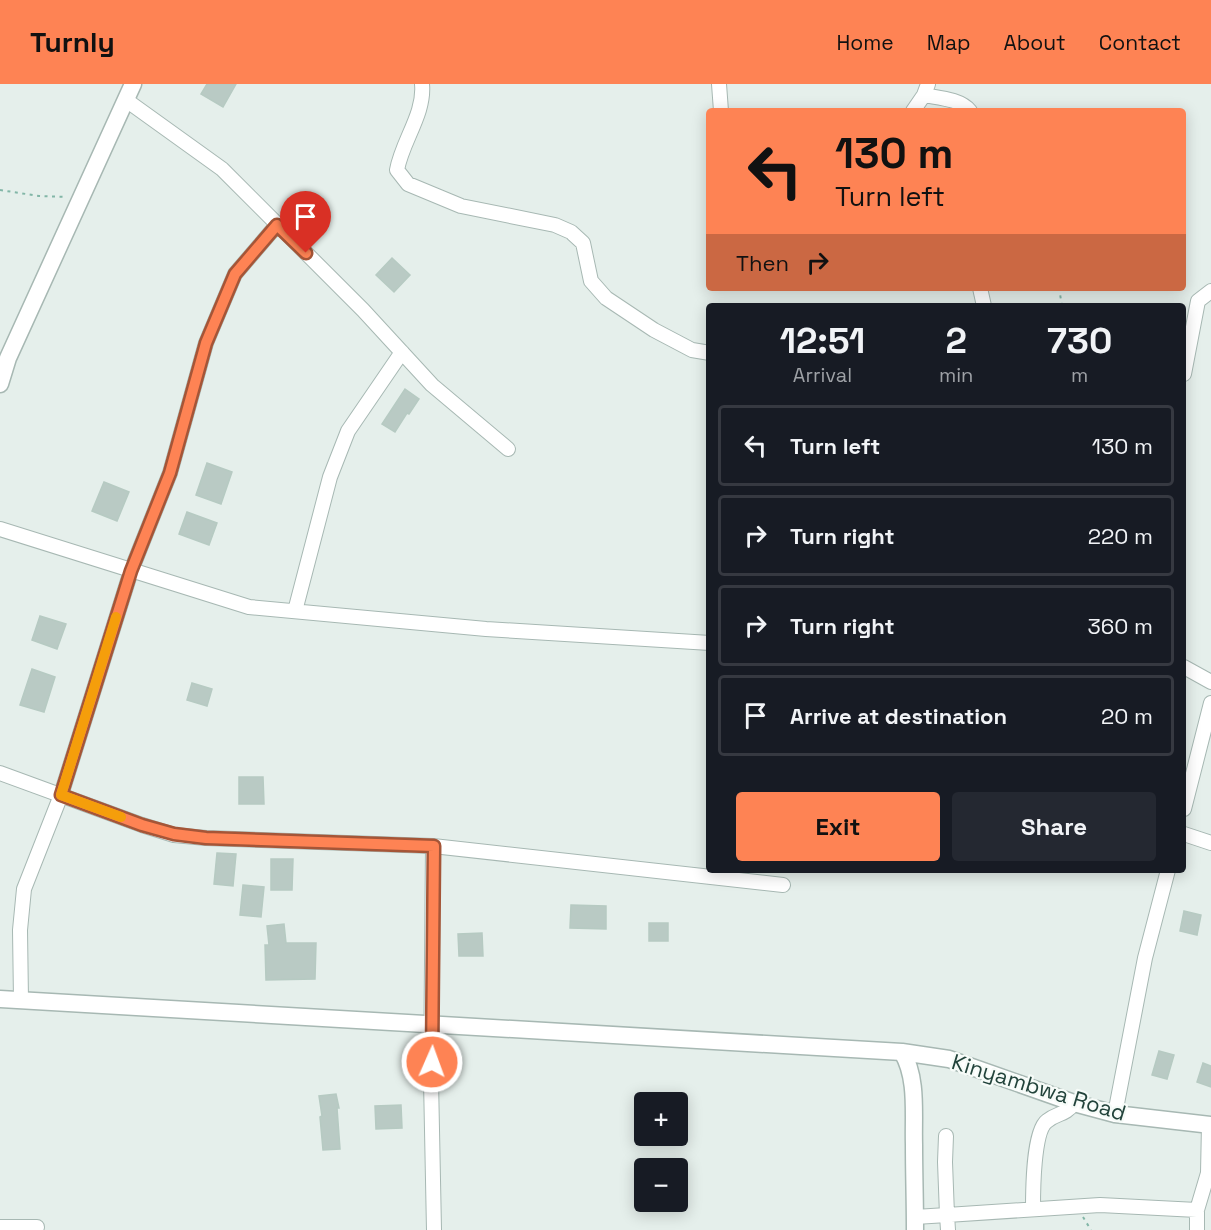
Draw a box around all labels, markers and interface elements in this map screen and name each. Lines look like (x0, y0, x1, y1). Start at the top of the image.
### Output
text: Turnly (30, 24, 115, 60)
text: Home (836, 29, 894, 56)
text: Map (927, 29, 971, 56)
text: About (1004, 29, 1066, 56)
text: Contact (1099, 29, 1181, 56)
text: 130 m (835, 127, 953, 180)
icon: left (736, 132, 814, 210)
text: Turn left (835, 179, 945, 214)
pin (280, 191, 331, 253)
icon: arrive (289, 200, 322, 233)
icon: right (801, 246, 834, 279)
text: Then (736, 249, 789, 277)
text: 12:51 (780, 318, 865, 364)
text: 2 (946, 318, 967, 364)
text: 730 (1047, 318, 1112, 364)
text: Arrival (793, 362, 852, 388)
text: min (939, 362, 973, 388)
text: m (1071, 362, 1088, 388)
icon: left (739, 429, 772, 462)
text: Turn left (790, 432, 880, 460)
text: 130 m (1092, 432, 1153, 460)
icon: right (739, 519, 772, 552)
text: Turn right (790, 522, 895, 550)
text: 220 m (1088, 522, 1153, 550)
icon: right (739, 609, 772, 642)
text: Turn right (790, 612, 895, 640)
text: 360 m (1088, 612, 1153, 640)
icon: arrive (739, 699, 772, 732)
text: Arrive at destination (790, 702, 1007, 730)
text: 20 m (1101, 702, 1153, 730)
button: Exit (736, 792, 940, 861)
button: Share (952, 792, 1156, 861)
position arrow (400, 1030, 464, 1094)
street label: Kinyambwa Road (948, 1047, 1130, 1127)
map controls (634, 1092, 688, 1212)
button: + (634, 1092, 688, 1146)
button: − (634, 1158, 688, 1212)

